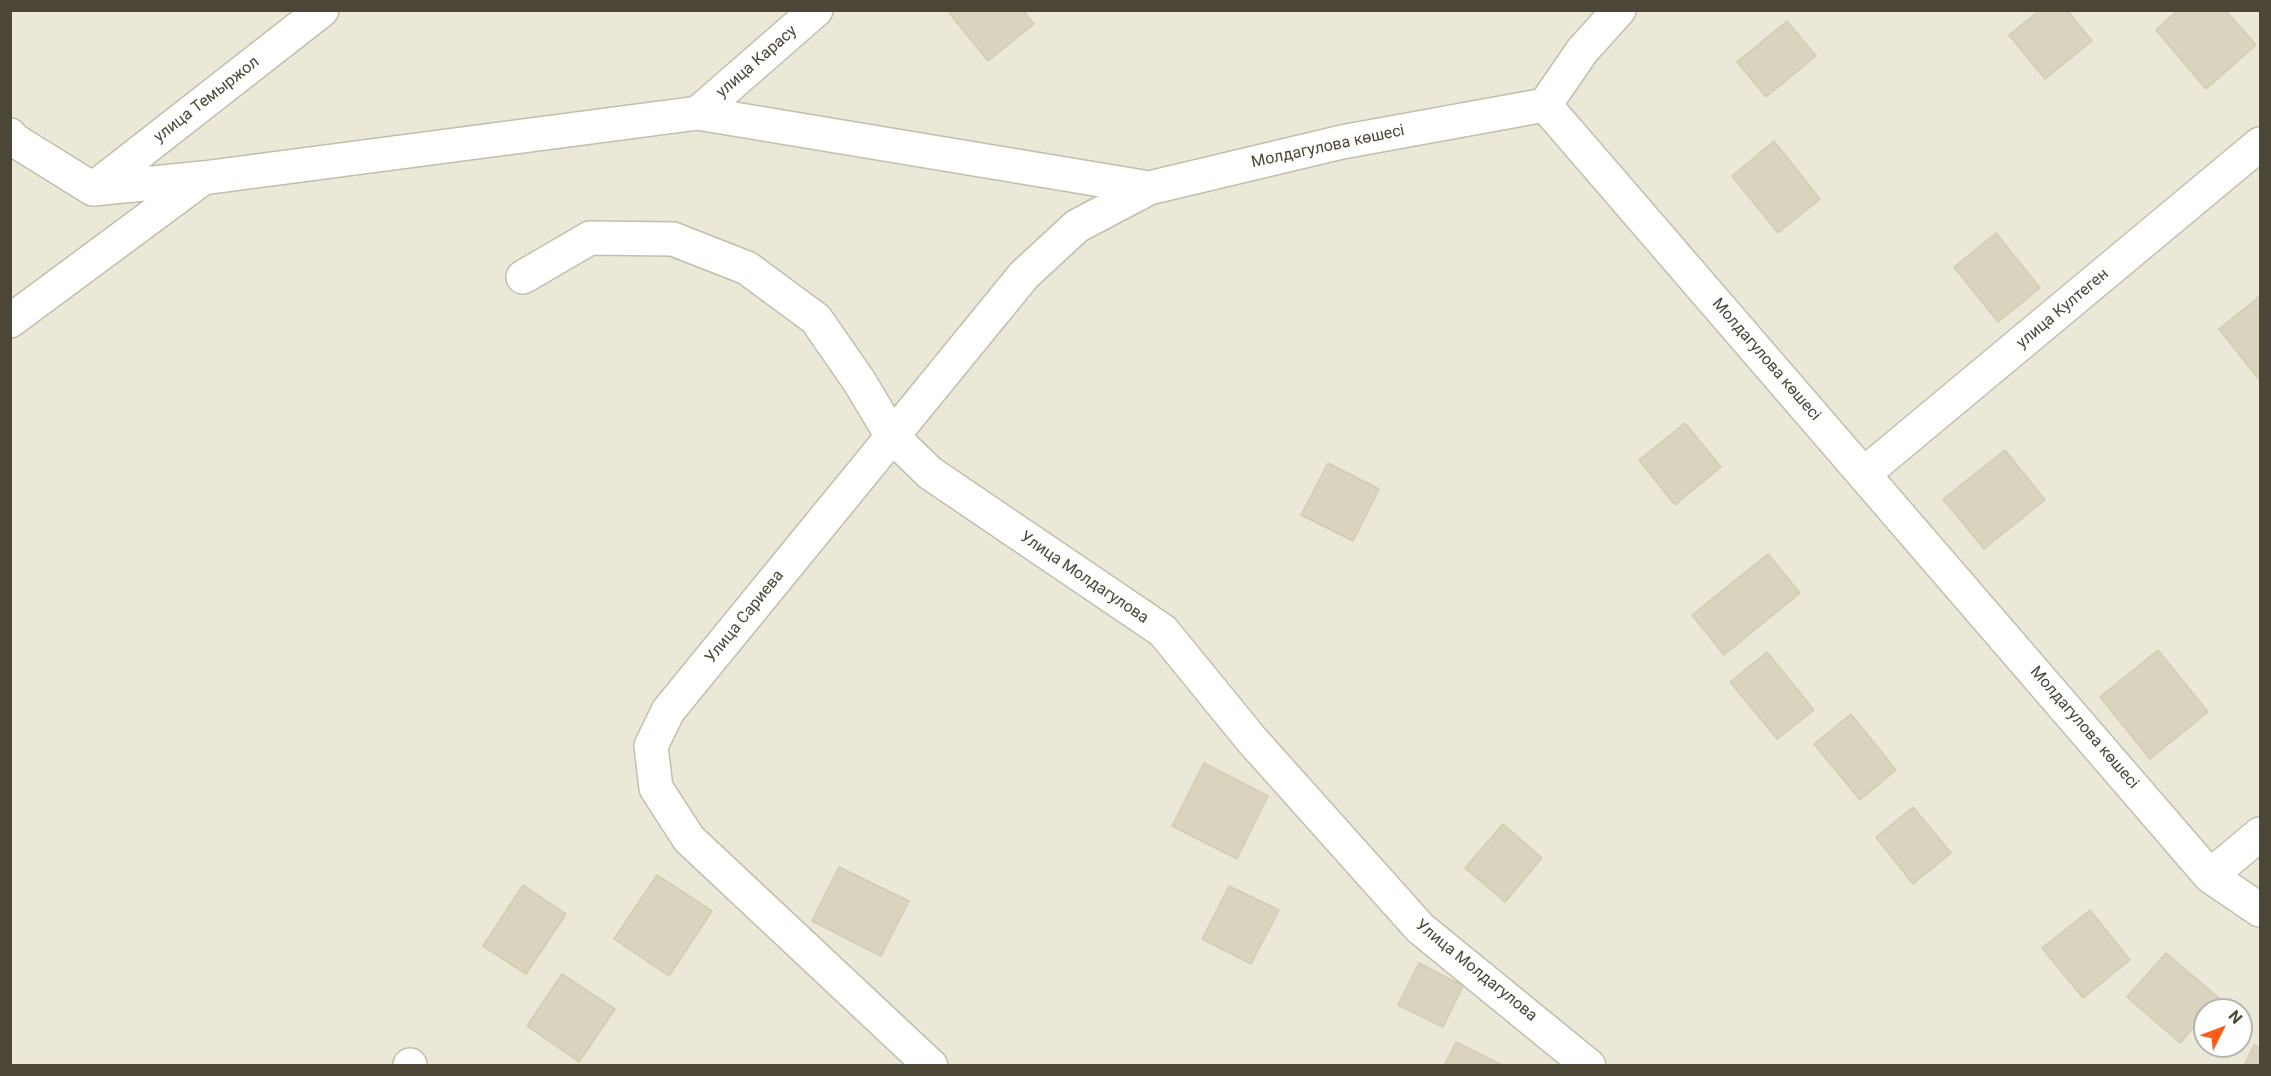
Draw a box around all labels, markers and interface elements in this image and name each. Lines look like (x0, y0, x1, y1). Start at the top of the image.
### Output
street label: улица Карасу (713, 22, 801, 102)
street label: улица Темыржол (150, 53, 264, 147)
street label: Молдагулова көшесі (1250, 121, 1406, 173)
street label: улица Култеген (2013, 265, 2113, 353)
street label: Молдагулова көшесі (1708, 295, 1824, 425)
street label: Улица Молдагулова (1016, 528, 1152, 628)
street label: Улица Сариева (702, 567, 788, 667)
street label: Молдагулова көшесі (2026, 663, 2142, 793)
street label: Улица Молдагулова (1411, 916, 1541, 1026)
north arrow (2193, 998, 2253, 1058)
text: N (2224, 1006, 2246, 1028)

